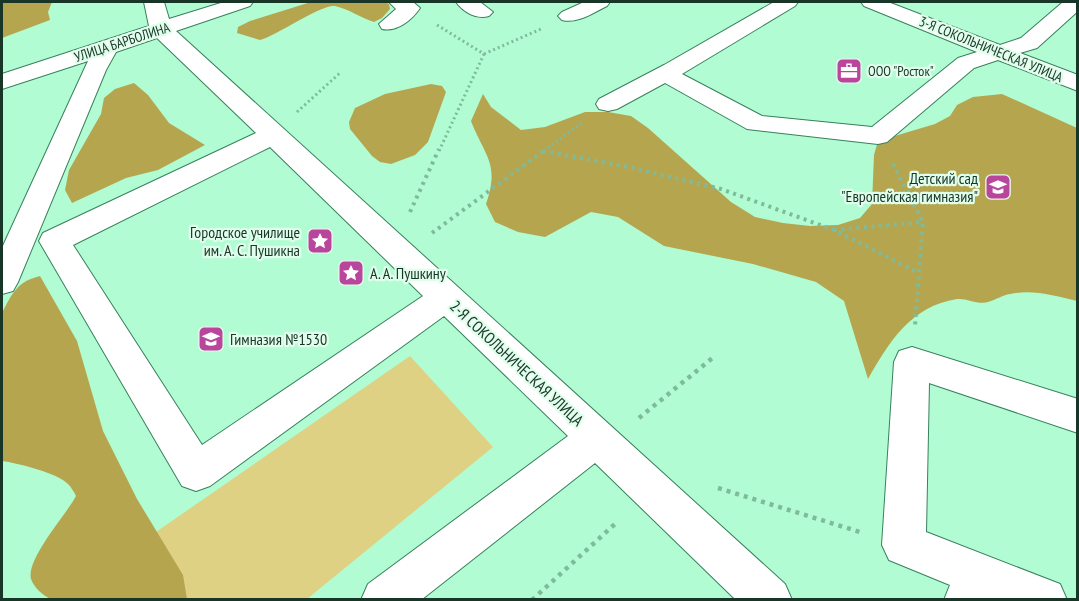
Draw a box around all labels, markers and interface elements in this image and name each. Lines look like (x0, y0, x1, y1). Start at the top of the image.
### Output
street label: 3-Я СОКОЛЬНИЧЕСКАЯ УЛИЦА (917, 12, 1066, 86)
street label: УЛИЦА БАРБОЛИНА (72, 18, 172, 66)
office icon: ООО "Росток" (834, 56, 864, 86)
place label: ООО "Росток" (868, 62, 934, 80)
place label: Детский сад "Европейская гимназия" (841, 168, 978, 206)
school or university icon: Детский сад "Европейская гимназия" (983, 172, 1013, 202)
place label: Городское училище им. А. С. Пушикна (190, 222, 300, 260)
place icon: Городское училище им. А. С. Пушикна (305, 226, 335, 256)
place icon: А. А. Пушкину (336, 258, 366, 288)
place label: А. А. Пушкину (370, 263, 446, 283)
street label: 2-Я СОКОЛЬНИЧЕСКАЯ УЛИЦА (446, 296, 588, 430)
school or university icon: Гимназия №1530 (196, 324, 226, 354)
place label: Гимназия №1530 (230, 329, 327, 349)

